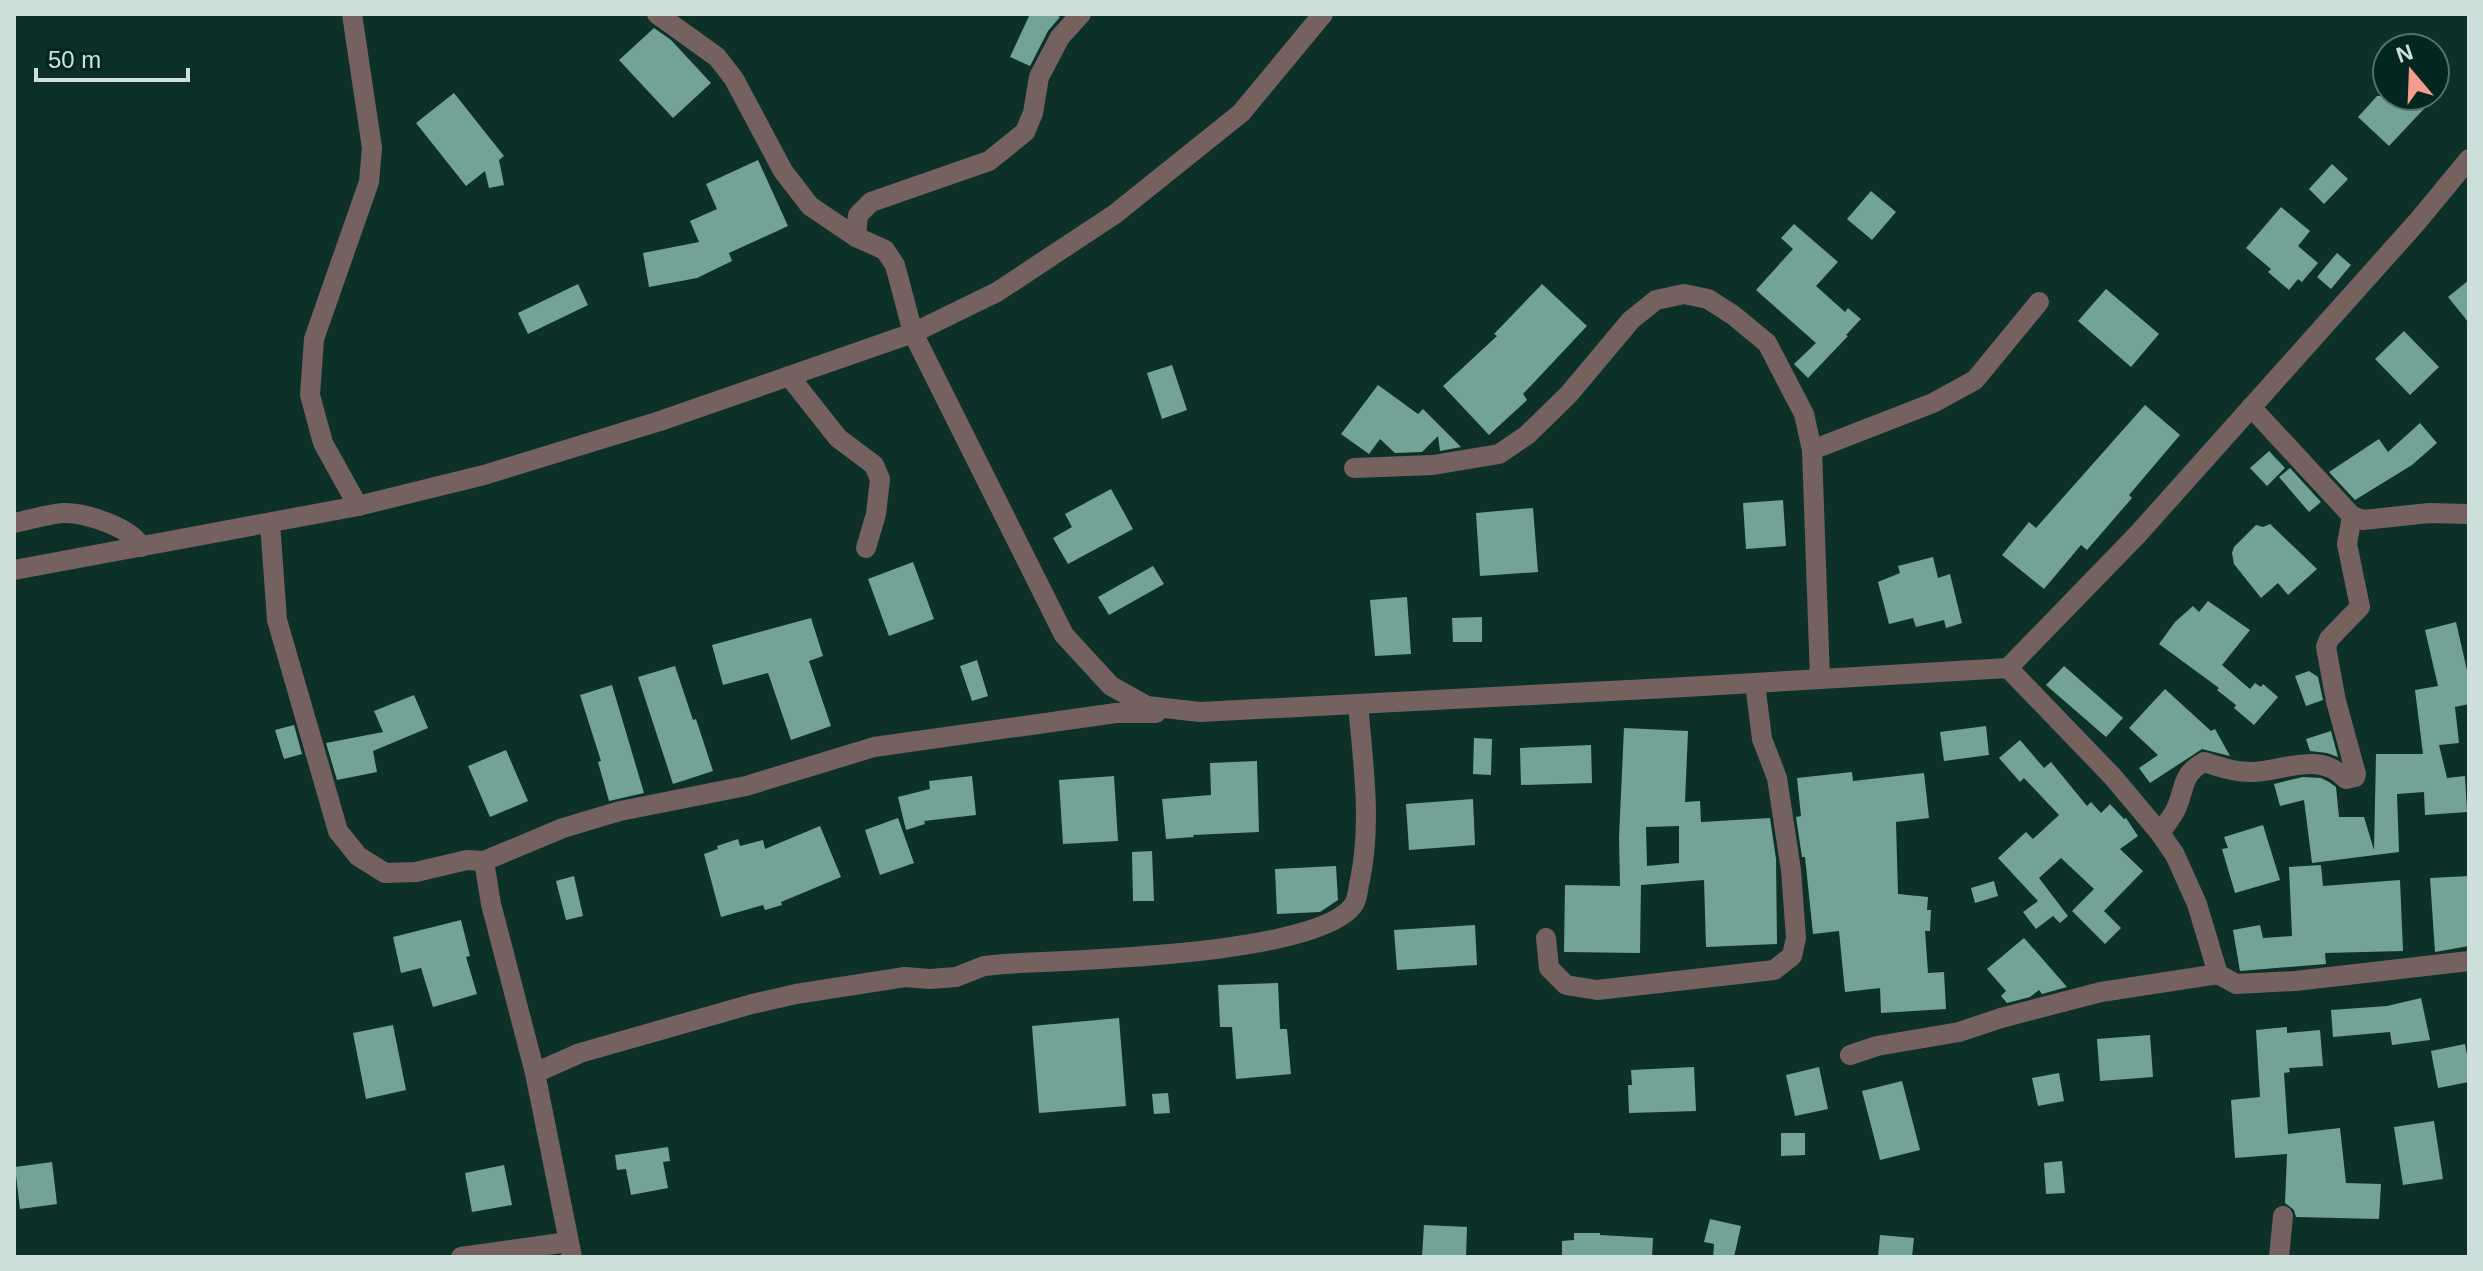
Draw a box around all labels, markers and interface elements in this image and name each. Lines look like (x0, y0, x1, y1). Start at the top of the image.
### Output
scale bar (36, 32, 188, 82)
north arrow (2371, 32, 2451, 112)
text: N (2393, 39, 2416, 68)
text: 50 m (48, 46, 101, 73)

